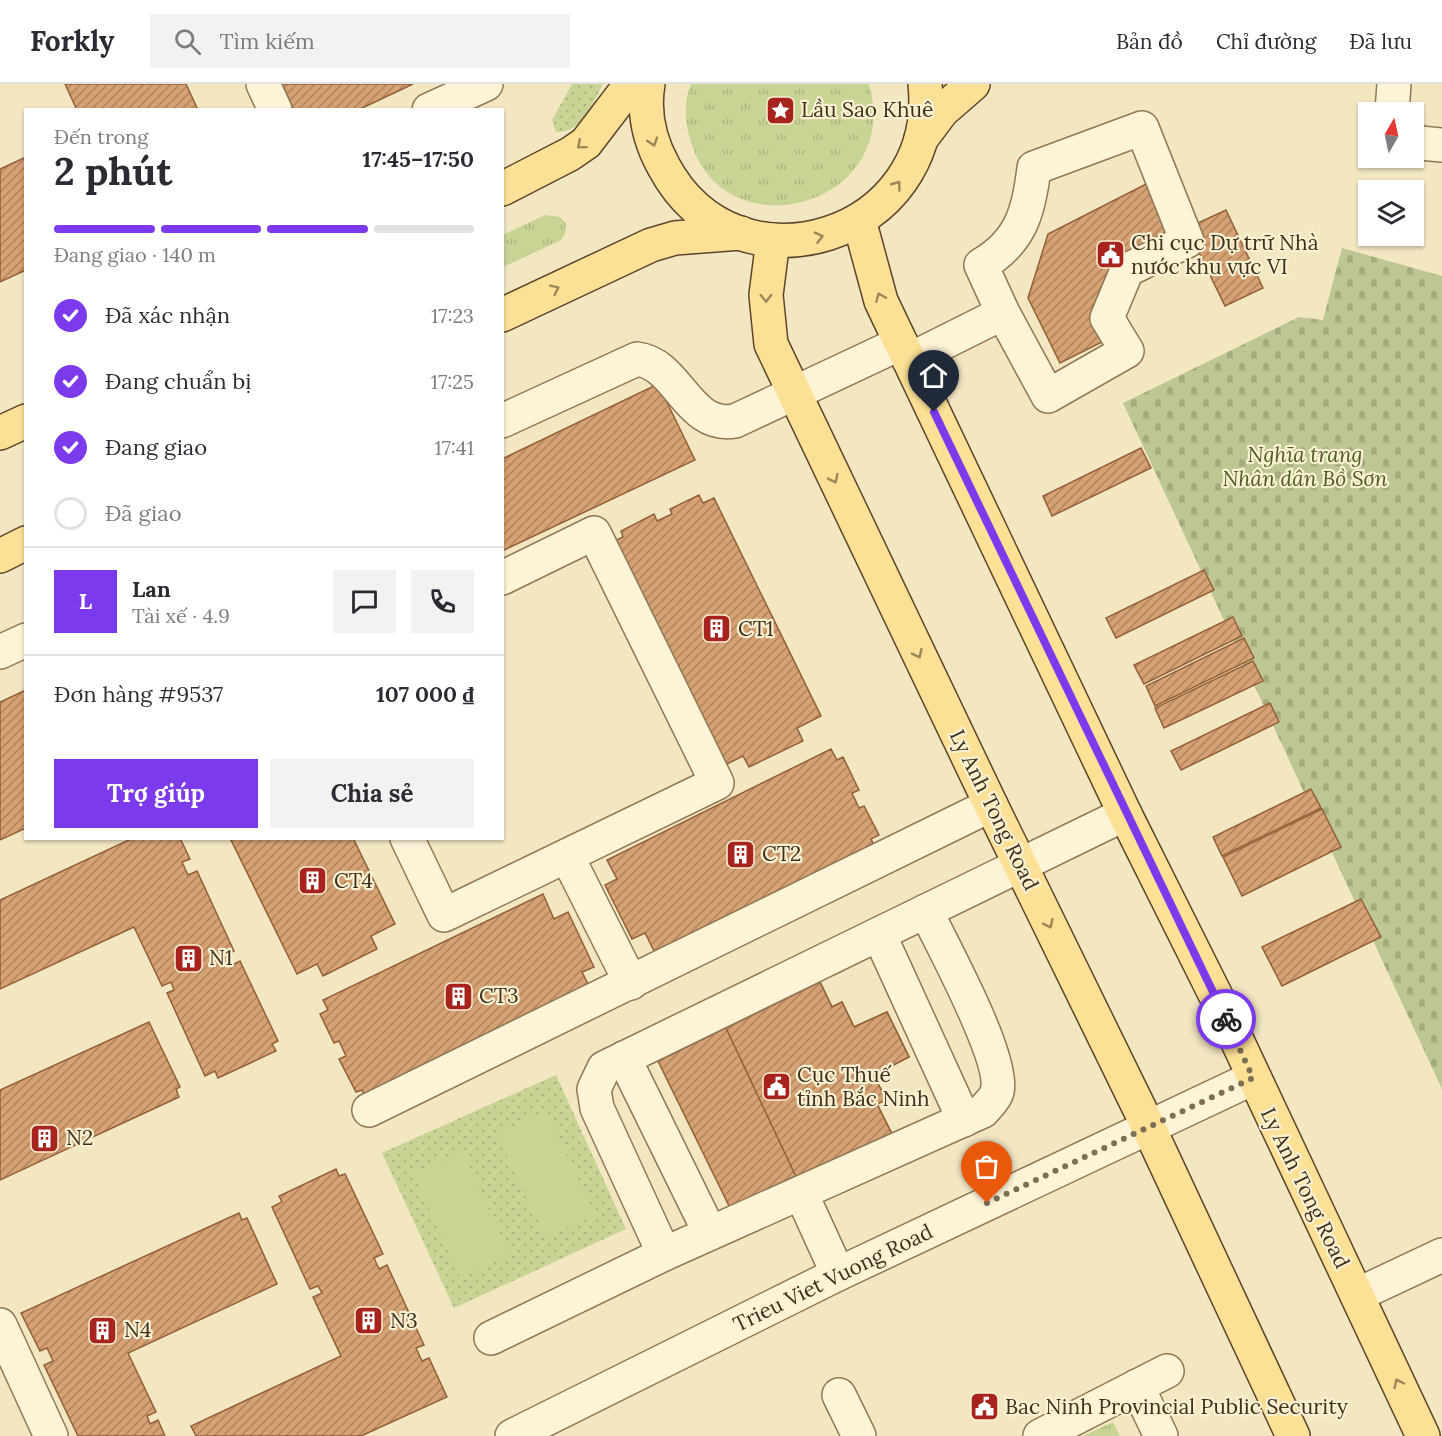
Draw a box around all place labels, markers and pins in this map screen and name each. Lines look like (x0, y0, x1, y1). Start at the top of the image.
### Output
place icon: Lầu Sao Khuê (764, 94, 796, 126)
place label: Lầu Sao Khuê (801, 96, 933, 123)
place label: Chi cục Dự trữ Nhà nước khu vực VI (1131, 229, 1319, 280)
public building icon: Chi cục Dự trữ Nhà nước khu vực VI (1094, 239, 1126, 271)
pin (908, 350, 959, 412)
building icon: CT1 (701, 613, 733, 645)
place label: CT1 (738, 615, 774, 642)
building icon: CT2 (725, 838, 757, 870)
place label: CT2 (762, 840, 801, 867)
building icon: CT4 (297, 865, 329, 897)
place label: CT4 (334, 867, 373, 894)
building icon: N1 (172, 942, 204, 974)
place label: N1 (209, 944, 233, 971)
building icon: CT3 (442, 980, 474, 1012)
place label: CT3 (479, 982, 519, 1009)
place label: Cục Thuế tỉnh Bắc Ninh (797, 1061, 930, 1112)
public building icon: Cục Thuế tỉnh Bắc Ninh (760, 1071, 792, 1103)
building icon: N2 (29, 1122, 61, 1154)
place label: N2 (66, 1124, 93, 1151)
pin (961, 1141, 1012, 1203)
building icon: N3 (353, 1305, 385, 1337)
place label: N3 (390, 1307, 418, 1334)
building icon: N4 (87, 1314, 119, 1346)
place label: N4 (124, 1316, 151, 1343)
public building icon: Bac Ninh Provincial Public Security (968, 1391, 1000, 1423)
place label: Bac Ninh Provincial Public Security (1005, 1393, 1348, 1420)

